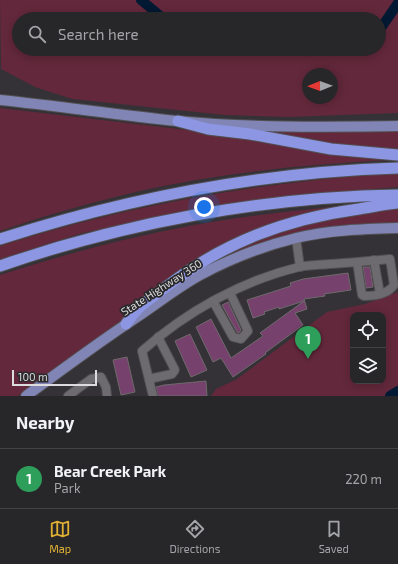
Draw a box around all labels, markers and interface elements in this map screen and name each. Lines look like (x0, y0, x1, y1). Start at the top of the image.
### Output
search box (12, 12, 386, 56)
icon: search (26, 23, 48, 45)
text: Search here (58, 25, 139, 43)
north arrow (302, 68, 338, 104)
your location (194, 197, 214, 217)
street label: State Highway 360 (118, 256, 204, 318)
map controls (350, 312, 386, 384)
button: locate (350, 312, 386, 348)
pin: 1 (295, 326, 321, 359)
button: layers (350, 348, 386, 384)
scale bar (12, 368, 97, 387)
text: 100 m (18, 370, 48, 383)
text: Nearby (16, 412, 74, 432)
text: Bear Creek Park (54, 462, 166, 480)
text: 1 (26, 471, 32, 487)
text: 220 m (345, 471, 382, 487)
text: Park (54, 480, 81, 496)
tab: Map (49, 518, 71, 555)
tab: Directions (170, 518, 220, 555)
tab: Saved (319, 518, 349, 555)

